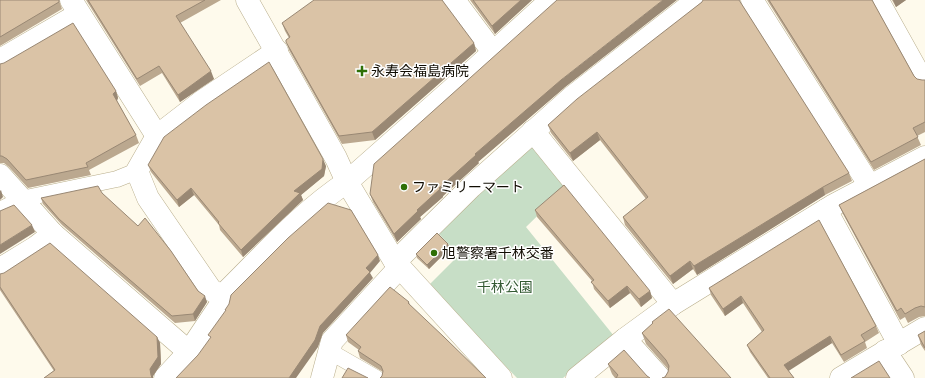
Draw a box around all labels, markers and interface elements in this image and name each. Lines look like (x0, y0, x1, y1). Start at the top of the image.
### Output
place label: 永寿会福島病院 (371, 63, 469, 79)
marker: 永寿会福島病院 (356, 65, 368, 77)
place label: ファミリーマート (412, 179, 524, 195)
marker: ファミリーマート (399, 182, 409, 192)
place label: 旭警察署千林交番 (442, 245, 554, 261)
marker: 旭警察署千林交番 (429, 248, 439, 258)
park label: 千林公園 (477, 279, 533, 295)

